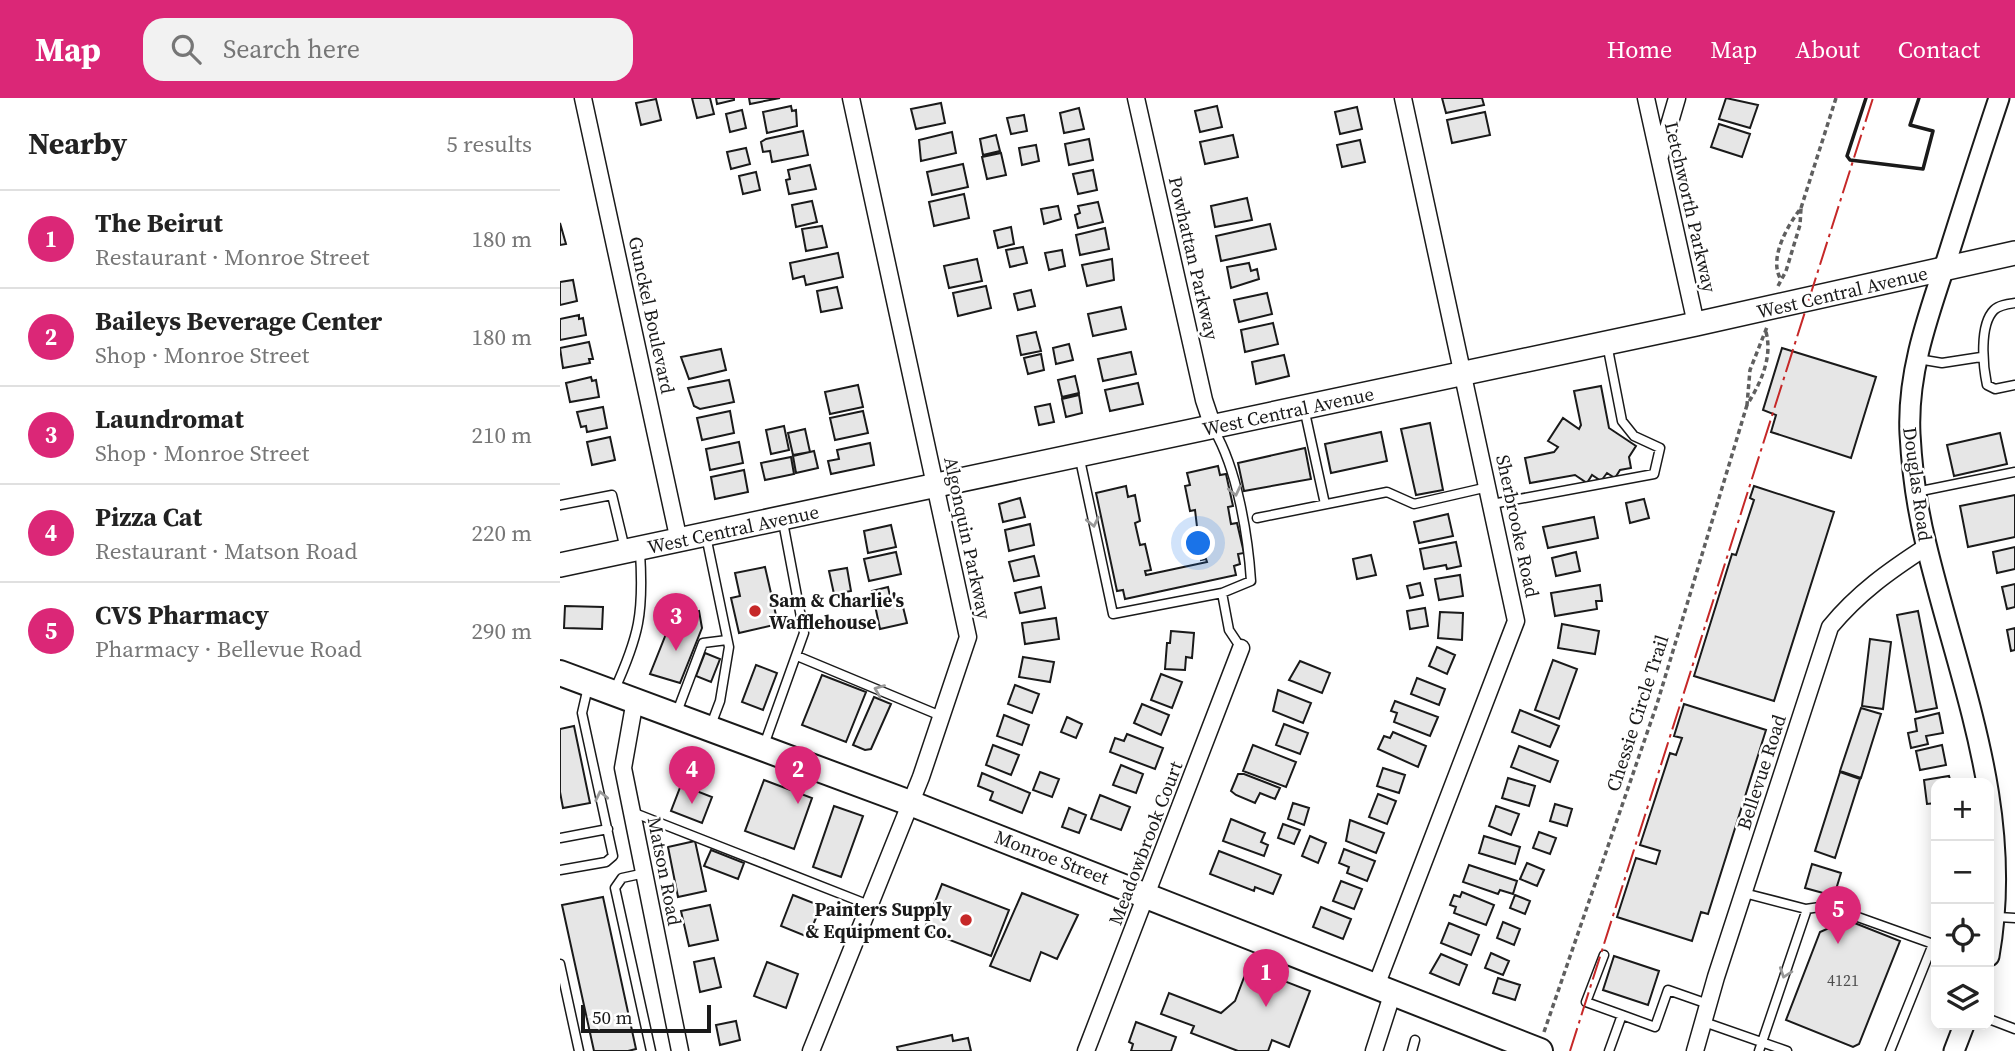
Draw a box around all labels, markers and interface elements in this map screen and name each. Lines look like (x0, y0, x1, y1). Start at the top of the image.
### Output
search box (143, 18, 633, 81)
text: Map (35, 27, 101, 72)
icon: search (167, 30, 205, 68)
text: Search here (223, 31, 360, 67)
text: Home (1607, 33, 1672, 66)
text: Map (1710, 33, 1757, 66)
text: About (1795, 33, 1860, 66)
text: Contact (1898, 33, 1980, 66)
street label: Letchworth Parkway (1659, 119, 1723, 295)
text: Nearby (28, 123, 127, 164)
text: 5 results (446, 128, 532, 160)
street label: Powhattan Parkway (1163, 174, 1226, 343)
text: The Beirut (95, 205, 223, 241)
text: 1 (45, 223, 57, 255)
text: 180 m (471, 223, 532, 255)
street label: Gunckel Boulevard (623, 234, 681, 396)
text: Restaurant · Monroe Street (95, 241, 370, 273)
street label: West Central Avenue (1754, 260, 1930, 324)
text: Baileys Beverage Center (95, 303, 382, 339)
text: 2 (45, 321, 57, 353)
text: 180 m (471, 321, 532, 353)
text: Shop · Monroe Street (95, 339, 309, 371)
street label: West Central Avenue (1200, 380, 1376, 442)
text: Laundromat (95, 401, 244, 437)
text: 3 (45, 419, 57, 451)
text: 210 m (471, 419, 532, 451)
street label: Douglas Road (1897, 425, 1939, 543)
text: Shop · Monroe Street (95, 437, 309, 469)
street label: Sherbrooke Road (1490, 452, 1546, 600)
street label: Algonquin Parkway (938, 454, 998, 622)
one-way arrow (1227, 485, 1241, 497)
street label: West Central Avenue (645, 498, 821, 560)
text: Pizza Cat (95, 499, 202, 535)
one-way arrow (1085, 516, 1100, 528)
text: 4 (45, 517, 57, 549)
text: 220 m (471, 517, 532, 549)
your location (1181, 526, 1215, 560)
text: Restaurant · Matson Road (95, 535, 358, 567)
place label: Sam & Charlie's Wafflehouse (769, 587, 904, 635)
pin: 3 (653, 593, 699, 651)
text: CVS Pharmacy (95, 597, 269, 633)
marker: Sam & Charlie's Wafflehouse (747, 603, 763, 619)
text: 5 (45, 615, 57, 647)
text: 290 m (471, 615, 532, 647)
street label: Chessie Circle Trail (1599, 631, 1675, 795)
text: Pharmacy · Bellevue Road (95, 633, 362, 665)
one-way arrow (873, 684, 885, 698)
street label: Bellevue Road (1730, 711, 1792, 833)
pin: 4 (669, 746, 715, 804)
pin: 2 (775, 746, 821, 804)
street label: Meadowbrook Court (1102, 757, 1189, 929)
map controls (1931, 778, 1994, 1030)
button: + (1931, 778, 1994, 841)
one-way arrow (594, 790, 609, 802)
street label: Matson Road (642, 814, 688, 928)
street label: Monroe Street (991, 823, 1114, 891)
button: − (1931, 841, 1994, 904)
pin: 5 (1815, 886, 1861, 944)
place label: Painters Supply & Equipment Co. (805, 896, 953, 944)
button: locate (1931, 904, 1994, 967)
marker: Painters Supply & Equipment Co. (958, 912, 974, 928)
pin: 1 (1243, 949, 1289, 1007)
one-way arrow (1779, 967, 1793, 979)
button: layers (1931, 967, 1994, 1030)
house number: 4121 (1827, 969, 1859, 991)
scale bar (581, 1002, 710, 1034)
text: 50 m (592, 1004, 633, 1030)

